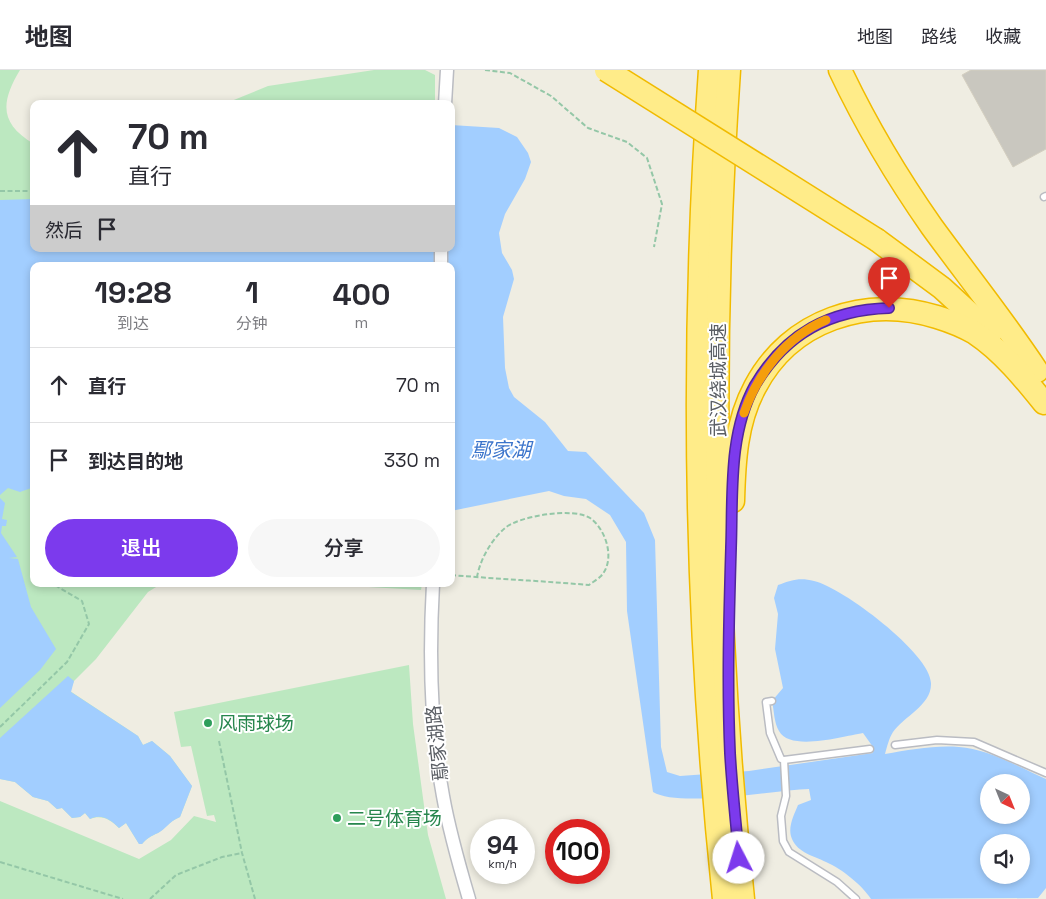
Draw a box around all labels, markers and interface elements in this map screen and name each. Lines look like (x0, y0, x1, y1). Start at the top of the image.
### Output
text: 地图 (25, 21, 73, 52)
text: 地图 (857, 25, 893, 48)
text: 路线 (921, 25, 957, 48)
text: 收藏 (985, 25, 1021, 48)
text: 70 m (128, 115, 209, 159)
icon: ahead (45, 120, 110, 185)
text: 直行 (128, 162, 172, 190)
icon: arrive (93, 215, 121, 243)
text: 然后 (45, 218, 83, 243)
pin (868, 257, 910, 308)
icon: arrive (875, 264, 903, 292)
text: 19:28 (95, 273, 171, 312)
text: 1 (245, 273, 259, 312)
text: 400 (332, 275, 390, 314)
text: m (355, 312, 368, 333)
text: 到达 (117, 313, 149, 334)
text: 分钟 (236, 313, 268, 334)
street label: 武汉绕城高速 (706, 323, 731, 437)
icon: ahead (45, 371, 73, 399)
text: 70 m (396, 373, 440, 398)
text: 直行 (88, 374, 126, 399)
water label: 鄢家湖 (471, 437, 534, 463)
icon: arrive (45, 446, 73, 474)
text: 330 m (384, 448, 440, 473)
text: 到达目的地 (88, 449, 183, 474)
button: 退出 (45, 519, 238, 577)
button: 分享 (248, 519, 440, 577)
street label: 鄢家湖路 (421, 704, 453, 782)
place label: 风雨球场 (218, 711, 294, 736)
marker: 风雨球场 (202, 717, 214, 729)
north arrow (980, 774, 1030, 824)
map controls (980, 774, 1030, 884)
place label: 二号体育场 (347, 806, 442, 831)
marker: 二号体育场 (331, 812, 343, 824)
speed limit sign: 100 (545, 819, 610, 884)
text: 94 (487, 829, 518, 861)
position arrow (712, 831, 764, 883)
button: sound (980, 834, 1030, 884)
text: km/h (488, 856, 517, 872)

